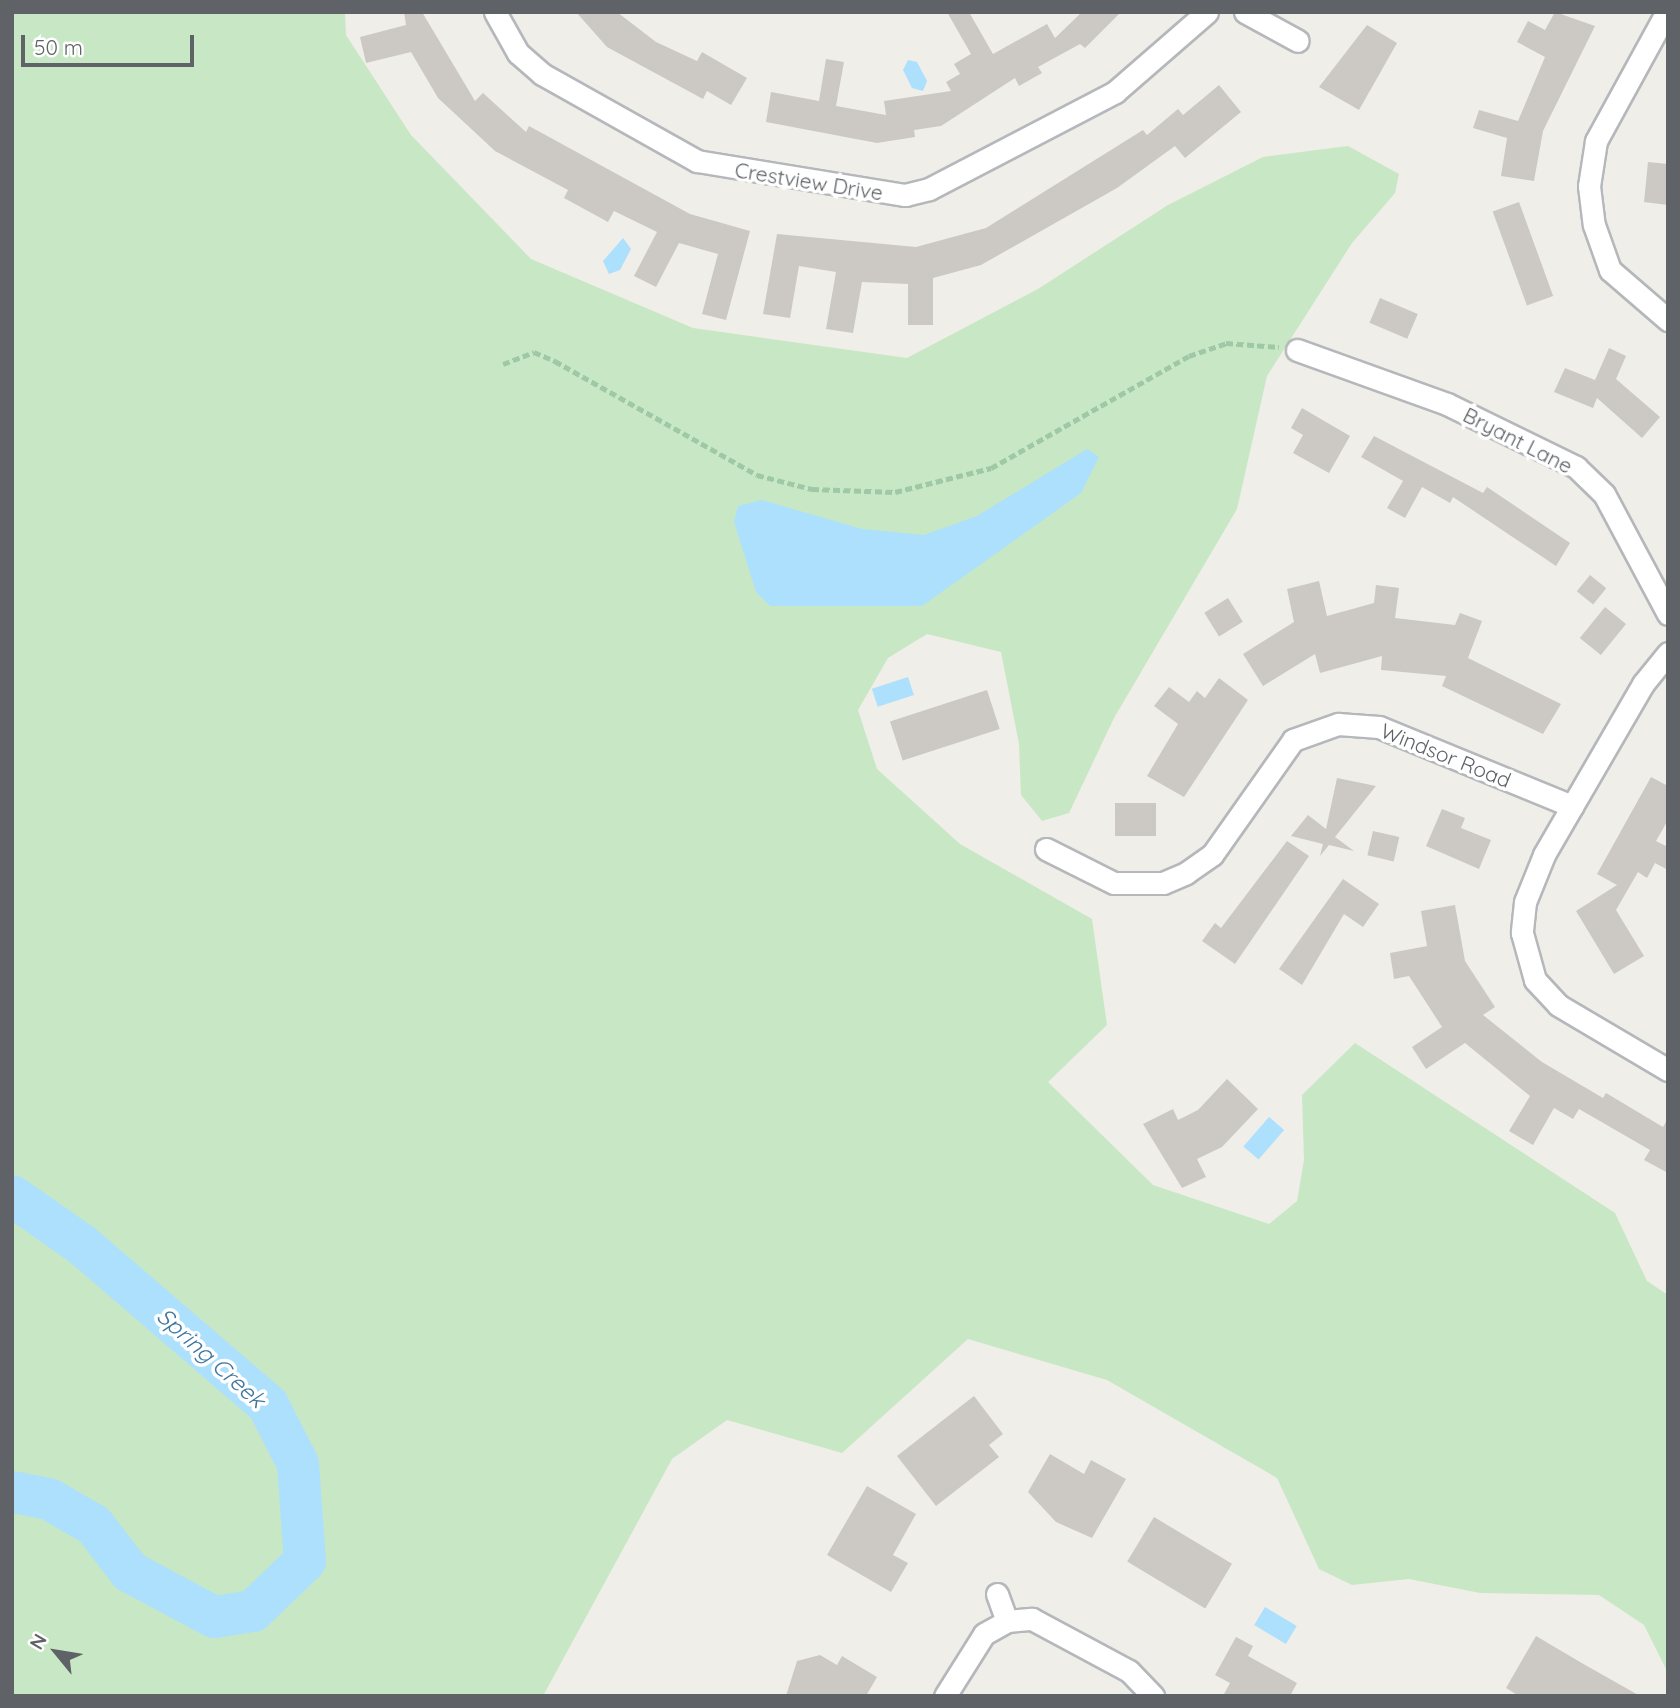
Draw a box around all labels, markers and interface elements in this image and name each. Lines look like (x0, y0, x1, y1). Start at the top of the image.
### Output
scale bar (24, 21, 198, 65)
text: 50 m (34, 34, 83, 60)
street label: Crestview Drive (733, 157, 885, 205)
street label: Bryant Lane (1459, 402, 1577, 478)
street label: Windsor Road (1377, 717, 1515, 793)
water label: Spring Creek (151, 1302, 271, 1414)
north arrow (21, 1617, 91, 1687)
text: N (24, 1629, 52, 1654)

